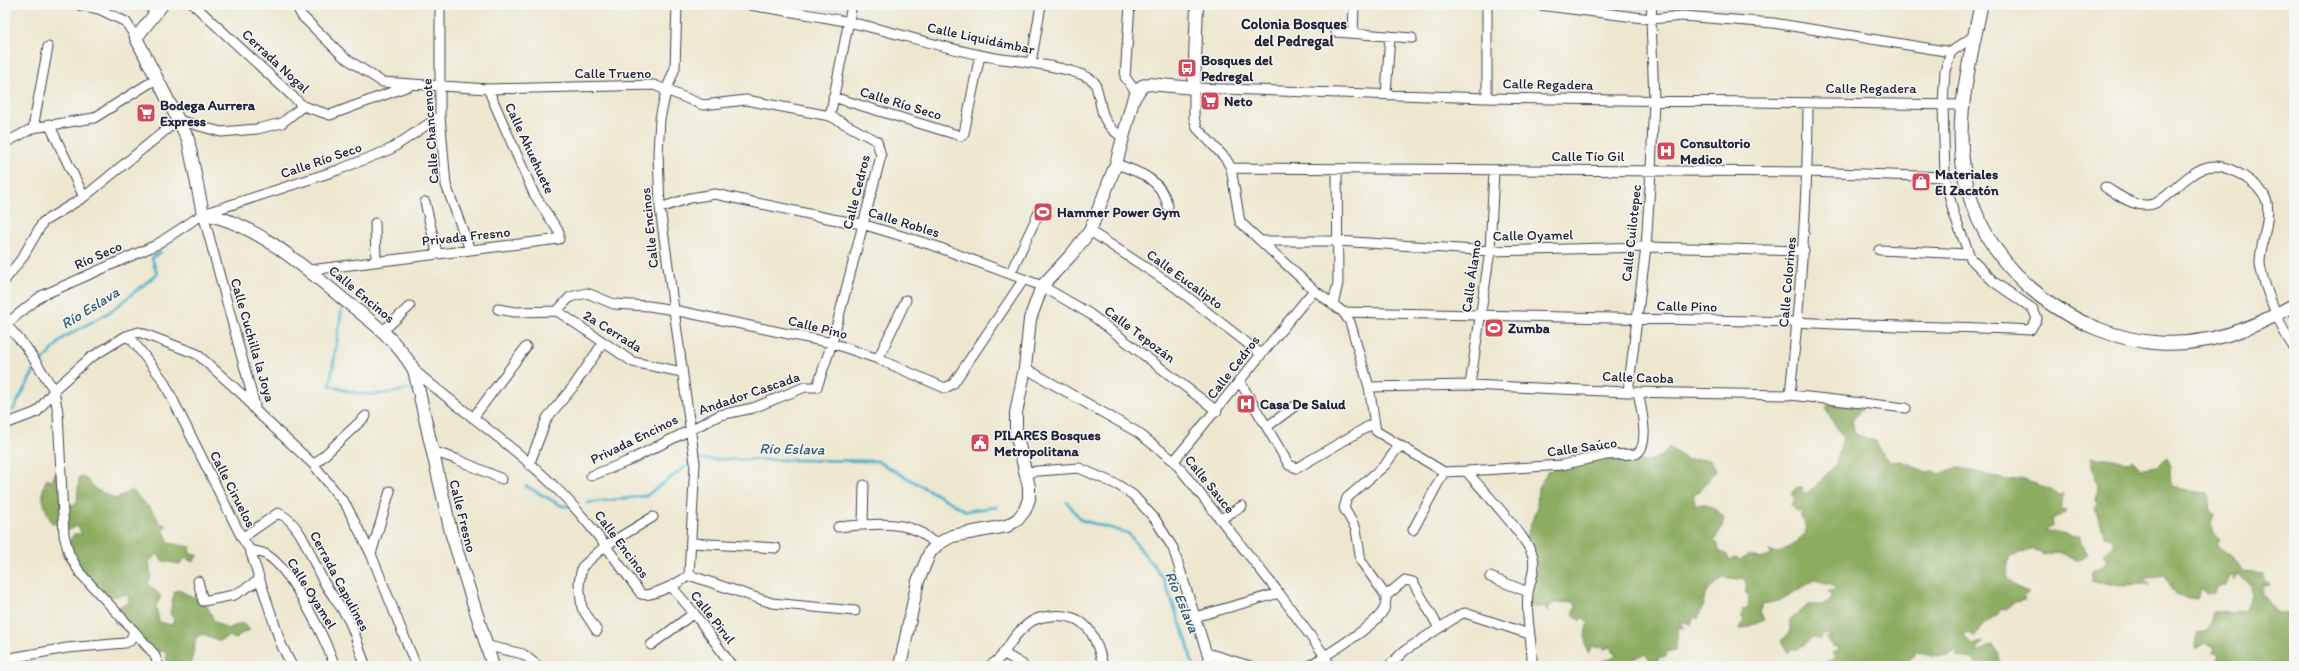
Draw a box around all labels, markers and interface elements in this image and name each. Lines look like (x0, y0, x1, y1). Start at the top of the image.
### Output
district label: Colonia Bosques del Pedregal (1241, 15, 1347, 51)
street label: Calle Liquidámbar (926, 19, 1037, 58)
street label: Cerrada Nogal (238, 26, 313, 97)
place label: Bosques del Pedregal (1201, 52, 1274, 85)
bus stop icon: Bosques del Pedregal (1176, 57, 1198, 79)
street label: Calle Trueno (575, 65, 651, 82)
street label: Calle Regadera (1502, 75, 1594, 94)
street label: Calle Chancenote (418, 77, 443, 184)
street label: Calle Regadera (1826, 80, 1917, 97)
street label: Calle Río Seco (858, 83, 944, 124)
supermarket icon: Neto (1199, 90, 1221, 112)
place label: Neto (1224, 93, 1253, 110)
place label: Bodega Aurrera Express (160, 97, 256, 130)
street label: Calle Ahuehuete (501, 100, 558, 197)
supermarket icon: Bodega Aurrera Express (135, 102, 157, 124)
place label: Consultorio Medico (1680, 135, 1750, 168)
street label: Calle Río Seco (278, 139, 364, 182)
hospital icon: Consultorio Medico (1655, 140, 1677, 162)
street label: Calle Tío Gil (1552, 148, 1624, 165)
street label: Calle Cedros (839, 153, 874, 231)
place label: Materiales El Zacatón (1935, 166, 1999, 199)
shop icon: Materiales El Zacatón (1910, 171, 1932, 193)
street label: Calle Cuilotepec (1618, 183, 1645, 282)
street label: Calle Encinos (637, 187, 662, 269)
sports icon: Hammer Power Gym (1032, 201, 1054, 223)
street label: Calle Robles (866, 204, 942, 241)
place label: Hammer Power Gym (1057, 204, 1180, 221)
street label: Privada Fresno (421, 223, 511, 250)
street label: Calle Oyamel (1493, 226, 1573, 245)
street label: Calle Colorines (1775, 236, 1800, 328)
street label: Río Seco (72, 237, 125, 274)
street label: Calle Álamo (1458, 239, 1485, 313)
street label: Calle Eucalipto (1143, 246, 1226, 313)
street label: Calle Encinos (325, 262, 398, 327)
street label: Calle Cuchilla la Joya (227, 276, 278, 404)
water label: Río Eslava (58, 283, 123, 333)
street label: Calle Pino (1657, 297, 1717, 316)
street label: Calle Tepozán (1101, 302, 1179, 367)
street label: 2a Cerrada (580, 307, 646, 357)
street label: Calle Pino (786, 312, 849, 343)
sports icon: Zumba (1483, 317, 1505, 339)
place label: Zumba (1508, 320, 1550, 337)
street label: Calle Cedros (1203, 332, 1264, 403)
street label: Andador Cascada (696, 368, 802, 419)
street label: Calle Caoba (1602, 368, 1674, 387)
hospital icon: Casa De Salud (1235, 393, 1257, 415)
place label: Casa De Salud (1260, 396, 1346, 413)
street label: Privada Encinos (588, 411, 681, 468)
place label: PILARES Bosques Metropolitana (994, 427, 1101, 460)
public building icon: PILARES Bosques Metropolitana (969, 432, 991, 454)
street label: Calle Saúco (1546, 434, 1618, 461)
water label: Río Eslava (759, 439, 825, 459)
street label: Calle Ciruelos (206, 448, 259, 530)
street label: Calle Sauce (1181, 452, 1238, 517)
street label: Calle Fresno (445, 478, 480, 554)
street label: Calle Encinos (591, 507, 653, 582)
street label: Cerrada Capulines (306, 528, 373, 634)
street label: Calle Oyamel (283, 555, 340, 632)
water label: Río Eslava (1161, 568, 1203, 636)
street label: Calle Pirul (687, 587, 739, 647)

